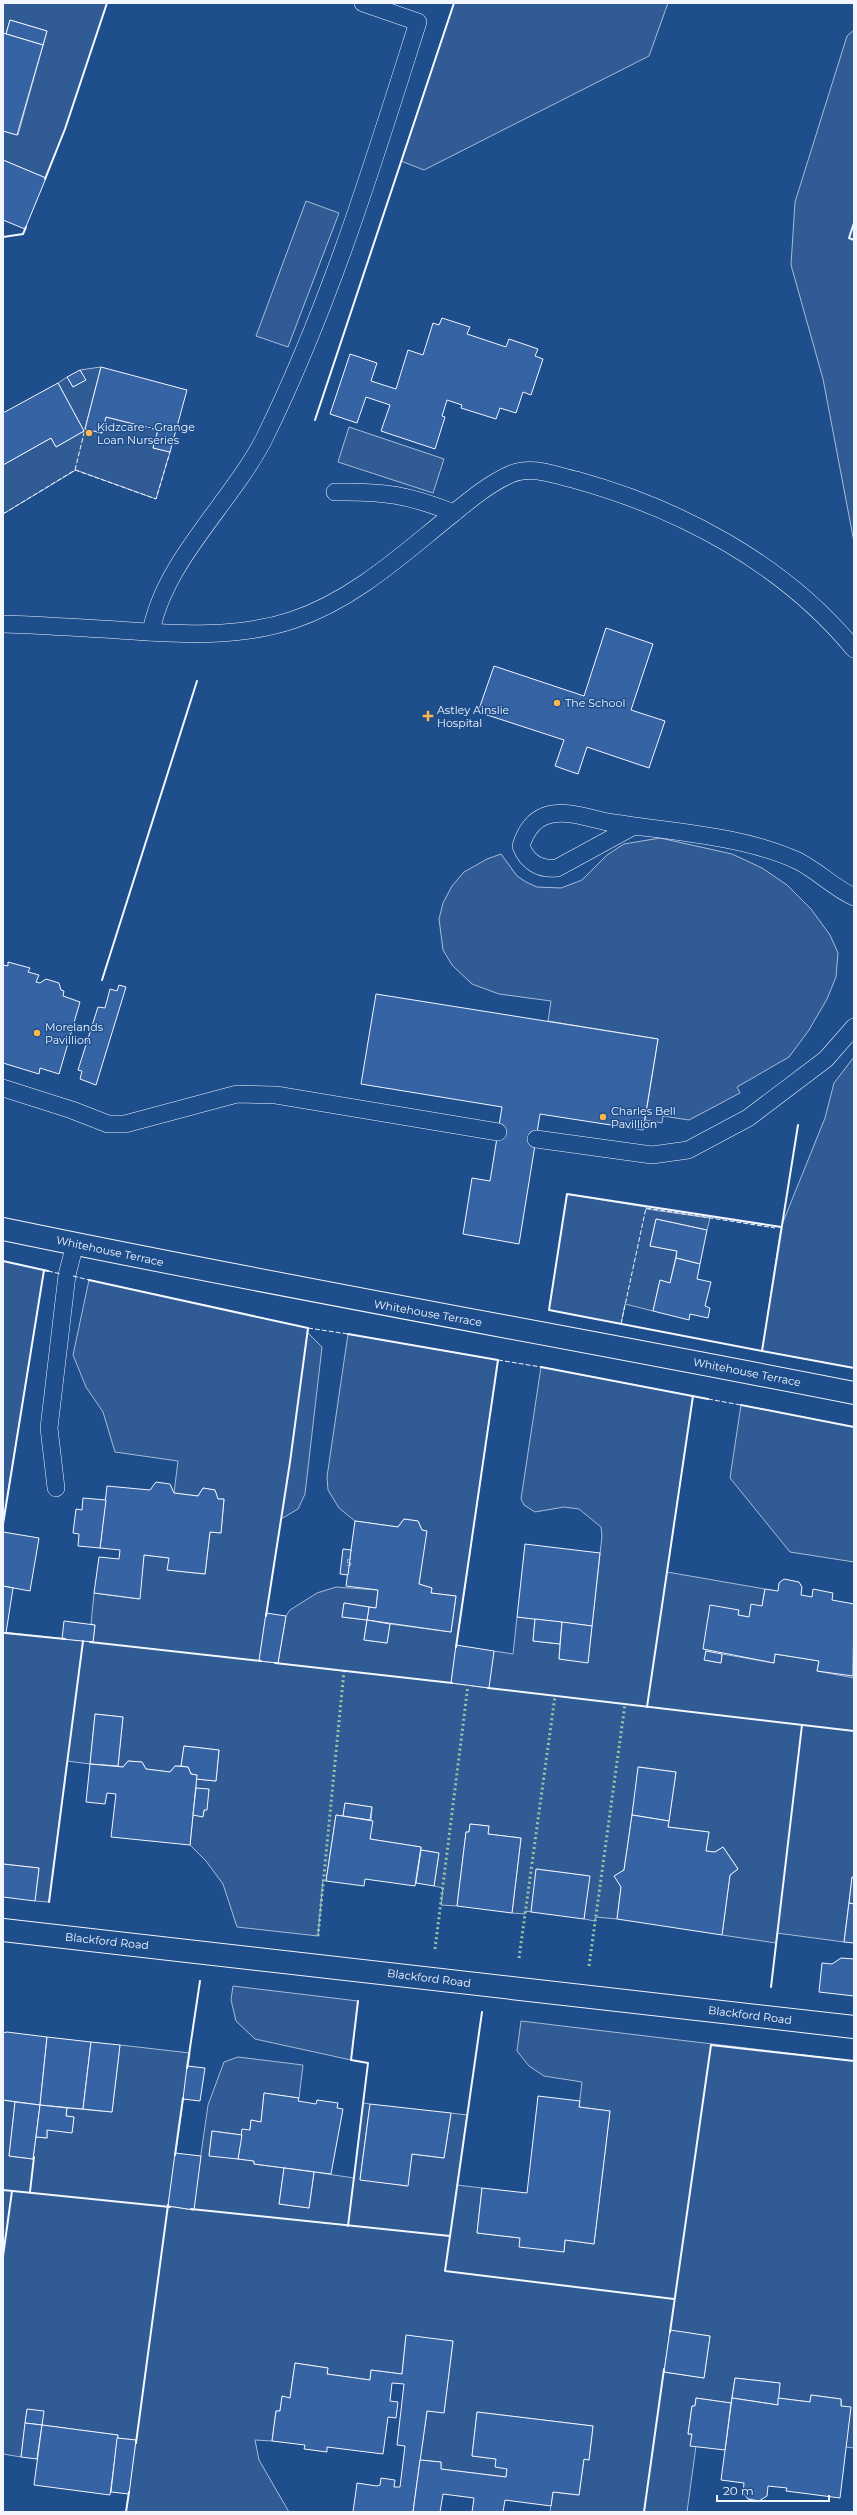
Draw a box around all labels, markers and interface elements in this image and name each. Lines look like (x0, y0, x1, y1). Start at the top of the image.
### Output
place label: Kidzcare - Grange Loan Nurseries (97, 420, 195, 447)
marker: Kidzcare - Grange Loan Nurseries (84, 428, 94, 438)
place label: The School (565, 696, 625, 710)
marker: The School (552, 698, 562, 708)
place label: Astley Ainslie Hospital (437, 703, 510, 730)
marker: Astley Ainslie Hospital (422, 710, 434, 722)
place label: Morelands Pavillion (45, 1020, 104, 1047)
marker: Morelands Pavillion (32, 1028, 42, 1038)
place label: Charles Bell Pavillion (611, 1104, 676, 1131)
marker: Charles Bell Pavillion (598, 1112, 608, 1122)
street label: Whitehouse Terrace (55, 1233, 165, 1269)
street label: Whitehouse Terrace (373, 1297, 484, 1329)
street label: Whitehouse Terrace (692, 1355, 803, 1389)
house number: 5 (346, 1557, 352, 1568)
street label: Blackford Road (64, 1930, 150, 1952)
street label: Blackford Road (386, 1966, 472, 1990)
street label: Blackford Road (707, 2003, 793, 2027)
scale bar (717, 2477, 829, 2503)
text: 20 m (723, 2483, 754, 2498)

